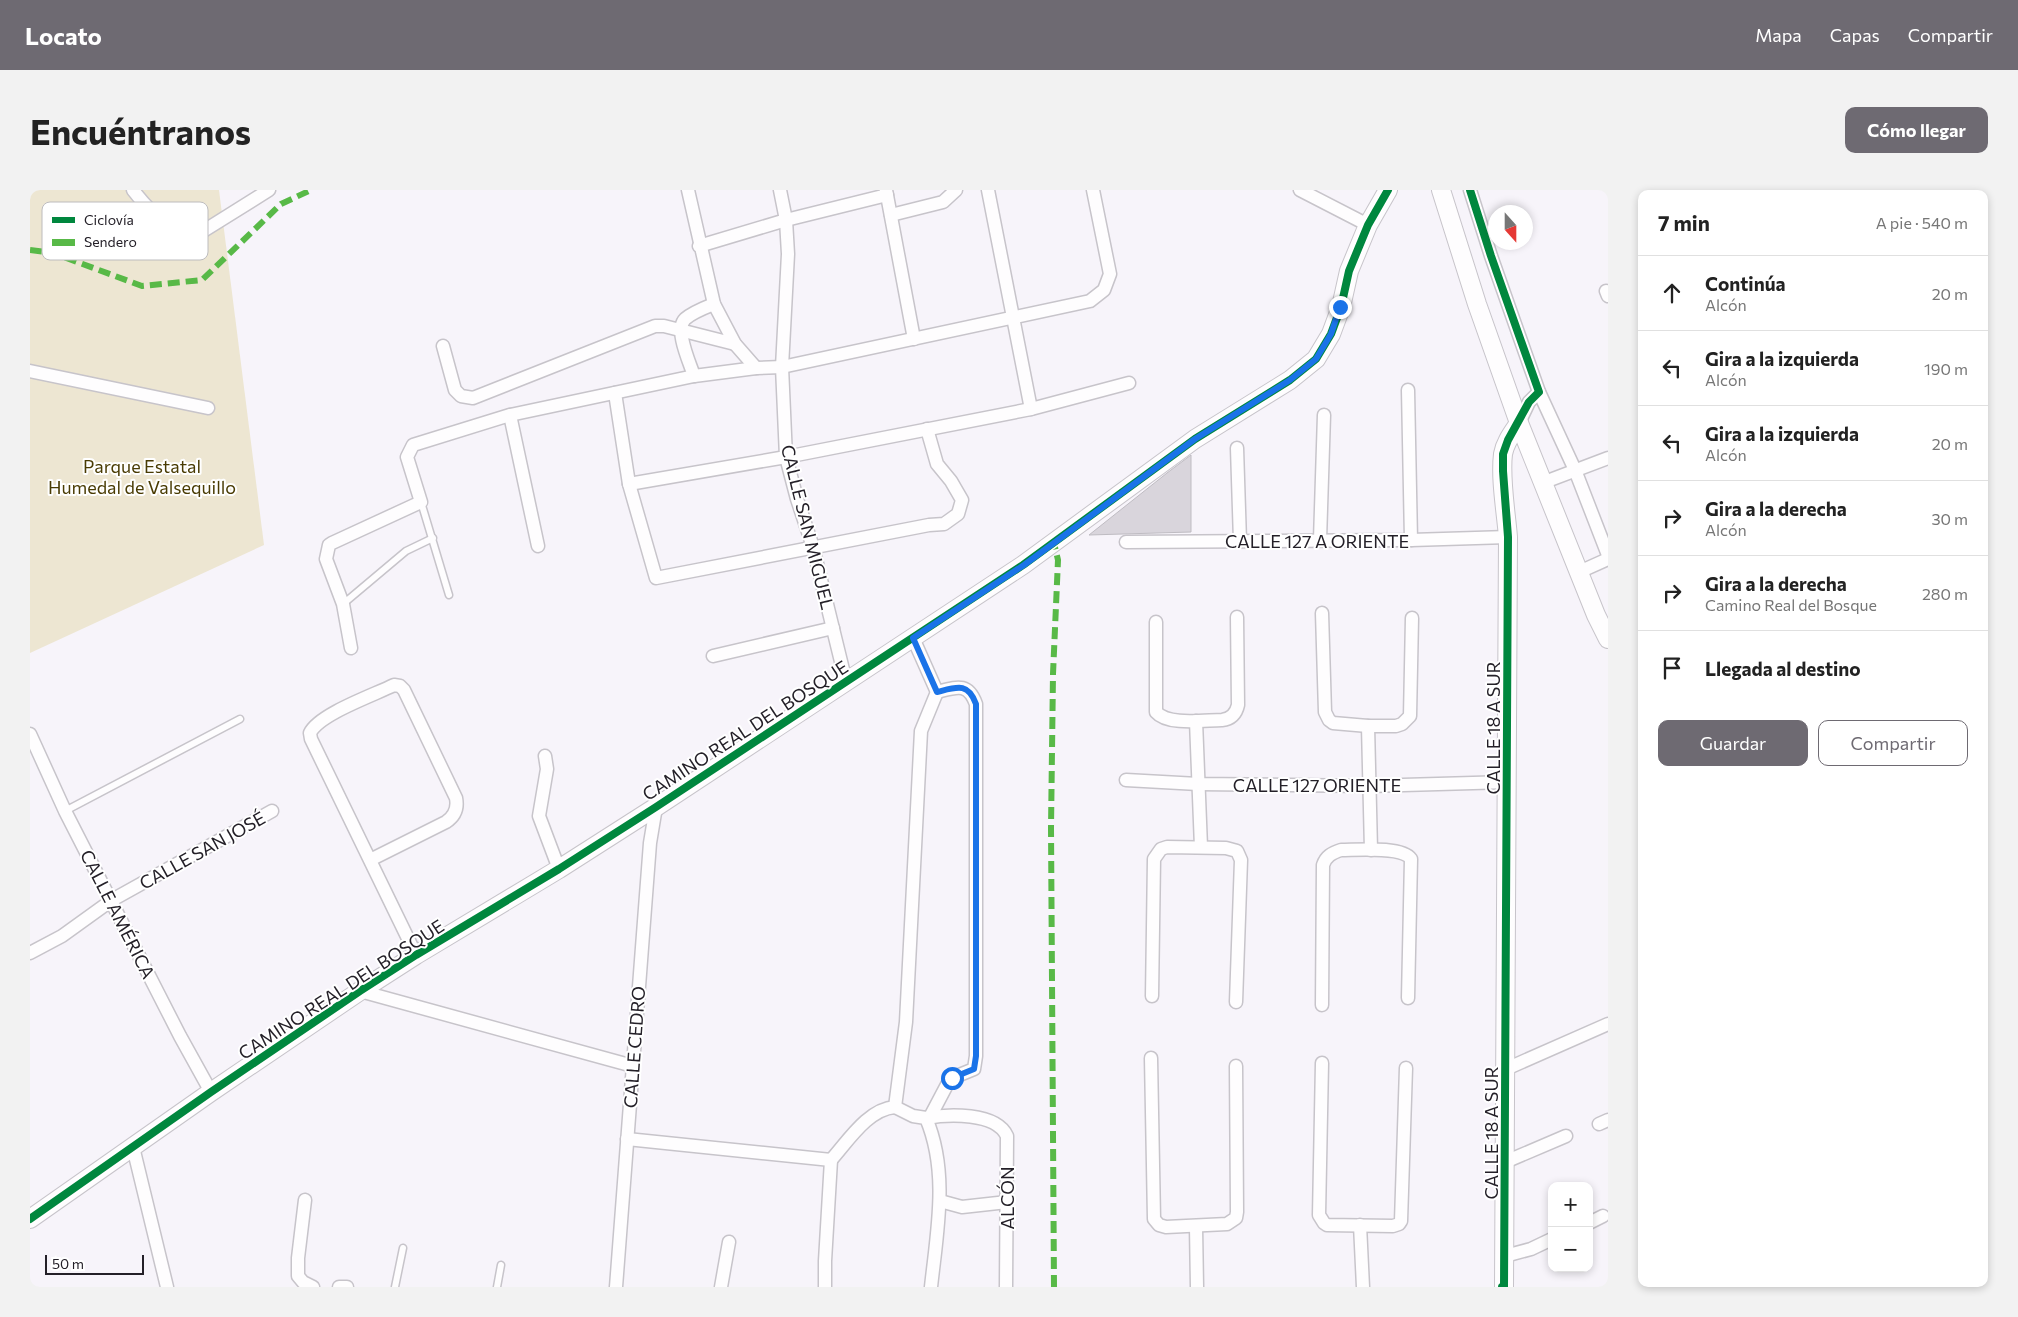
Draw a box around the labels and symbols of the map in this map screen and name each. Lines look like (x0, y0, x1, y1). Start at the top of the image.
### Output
legend (42, 202, 208, 260)
north arrow (1488, 205, 1533, 250)
text: Ciclovía (84, 211, 134, 228)
text: Sendero (84, 233, 137, 250)
route end (1329, 296, 1352, 319)
street label: CALLE SAN MIGUEL (777, 442, 839, 612)
park label: Parque Estatal Humedal de Valsequillo (48, 455, 236, 498)
street label: CALLE 127 A ORIENTE (1225, 530, 1409, 552)
street label: CAMINO REAL DEL BOSQUE (638, 655, 852, 805)
street label: CALLE 18 A SUR (1482, 661, 1504, 795)
street label: CALLE 127 ORIENTE (1233, 774, 1401, 796)
street label: CALLE SAN JOSÉ (135, 806, 269, 894)
street label: CALLE AMÉRICA (76, 846, 160, 982)
street label: CAMINO REAL DEL BOSQUE (234, 914, 448, 1064)
street label: CALLE CEDRO (619, 985, 649, 1109)
street label: CALLE 18 A SUR (1480, 1066, 1502, 1200)
route start (941, 1067, 964, 1090)
street label: ALCÓN (996, 1167, 1018, 1230)
scale bar (45, 1252, 144, 1275)

